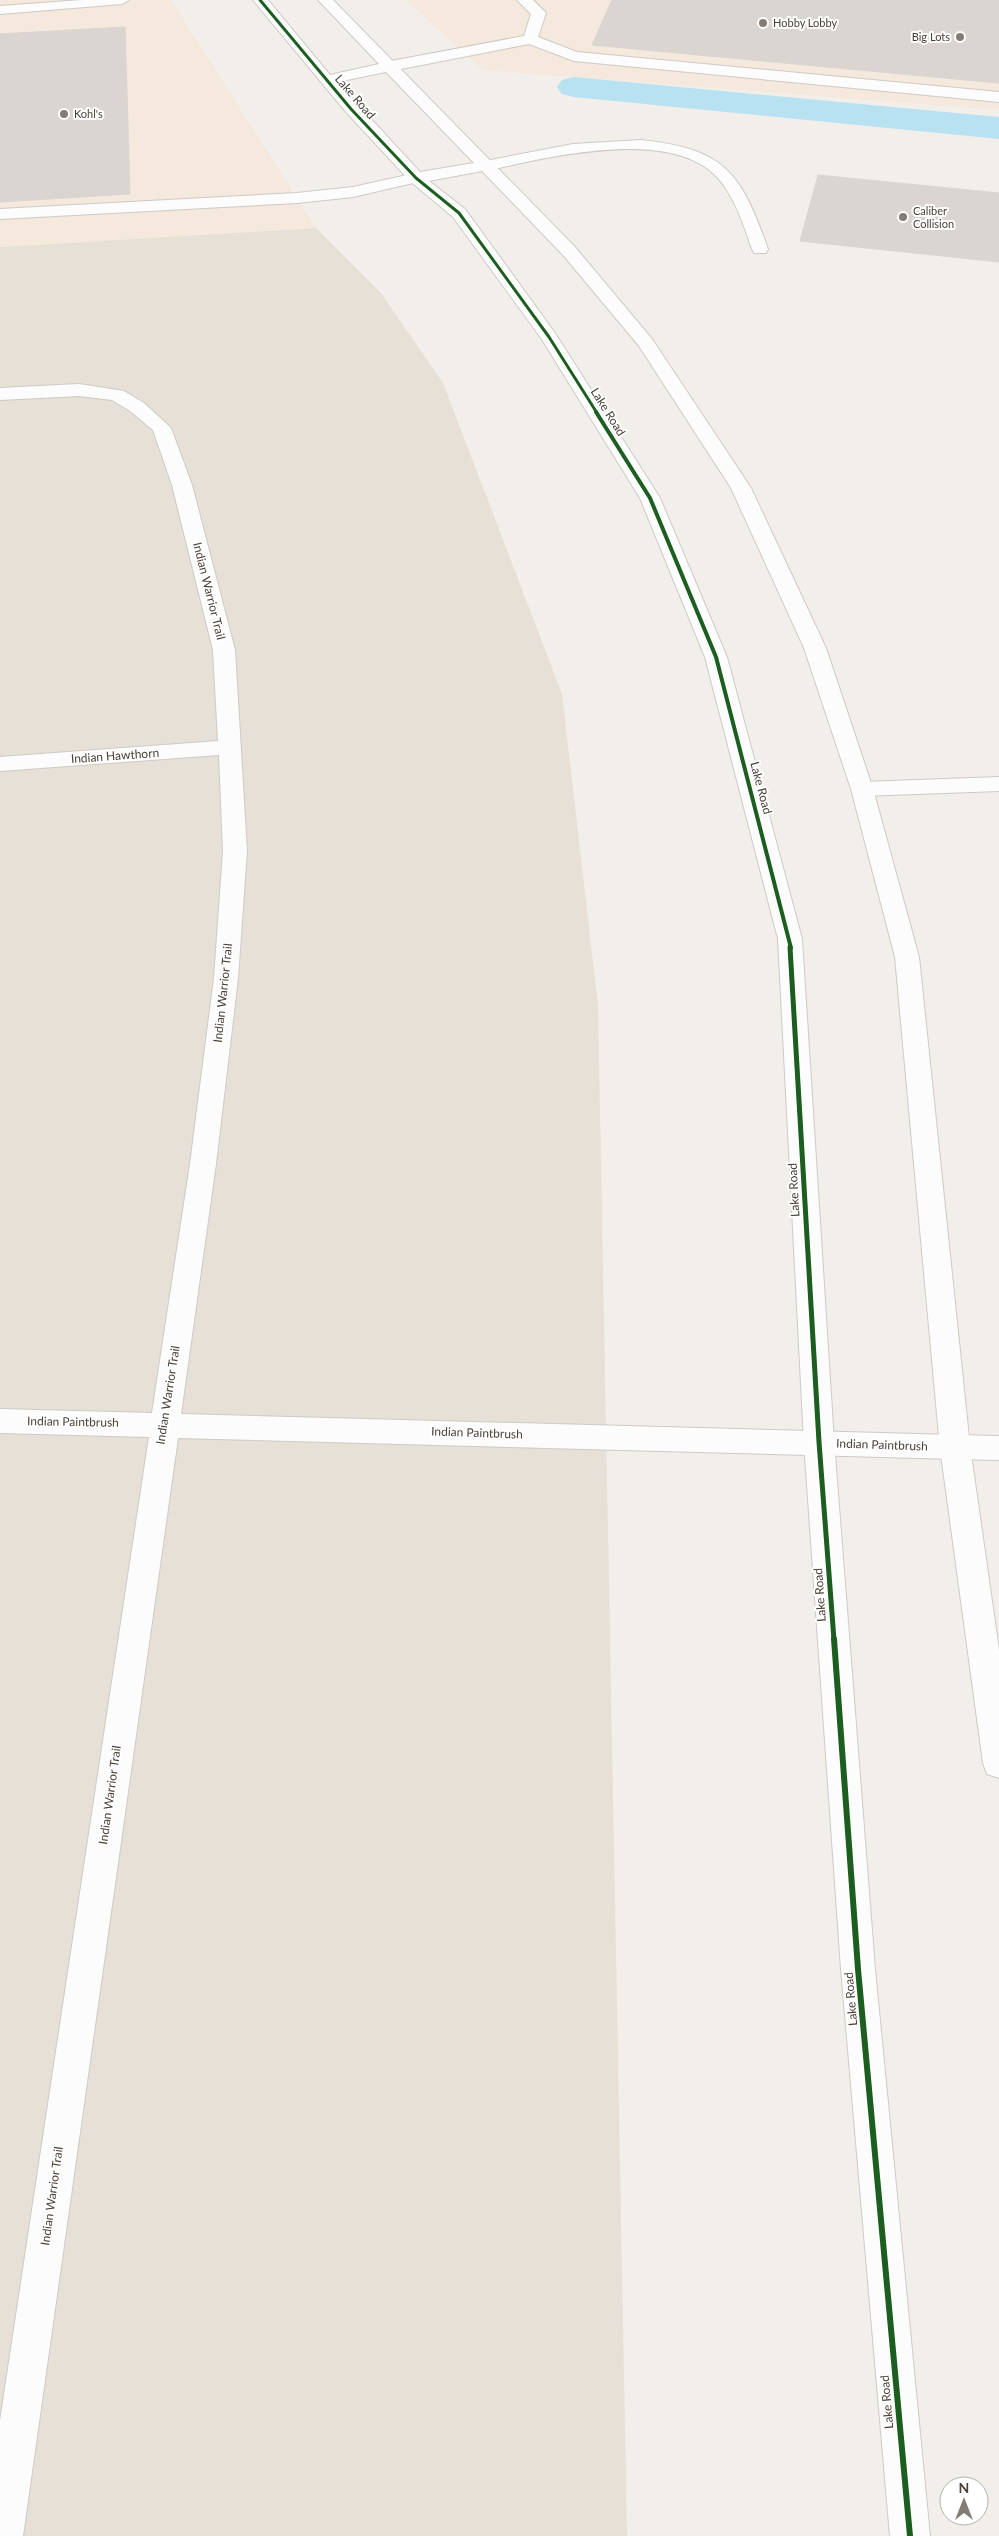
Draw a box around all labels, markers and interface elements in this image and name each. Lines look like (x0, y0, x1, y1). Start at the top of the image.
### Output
place label: Hobby Lobby (773, 16, 838, 29)
marker: Hobby Lobby (757, 17, 769, 29)
place label: Big Lots (912, 30, 950, 43)
marker: Big Lots (954, 31, 966, 43)
street label: Lake Road (332, 71, 379, 122)
place label: Kohl's (74, 107, 103, 120)
marker: Kohl's (58, 108, 70, 120)
place label: Caliber Collision (913, 204, 954, 230)
marker: Caliber Collision (897, 211, 909, 223)
street label: Lake Road (588, 385, 629, 439)
street label: Indian Warrior Trail (190, 541, 229, 641)
street label: Indian Hawthorn (70, 745, 160, 766)
street label: Lake Road (747, 760, 776, 816)
street label: Indian Warrior Trail (210, 943, 235, 1043)
street label: Lake Road (785, 1163, 802, 1217)
street label: Indian Warrior Trail (152, 1344, 183, 1445)
street label: Indian Paintbrush (27, 1413, 119, 1430)
street label: Indian Paintbrush (431, 1423, 523, 1442)
street label: Indian Paintbrush (836, 1435, 928, 1454)
street label: Lake Road (810, 1568, 829, 1622)
street label: Indian Warrior Trail (95, 1744, 124, 1845)
street label: Lake Road (841, 1972, 860, 2027)
street label: Indian Warrior Trail (37, 2145, 66, 2246)
street label: Lake Road (877, 2375, 896, 2430)
north arrow (939, 2476, 989, 2526)
text: N (959, 2479, 969, 2496)

